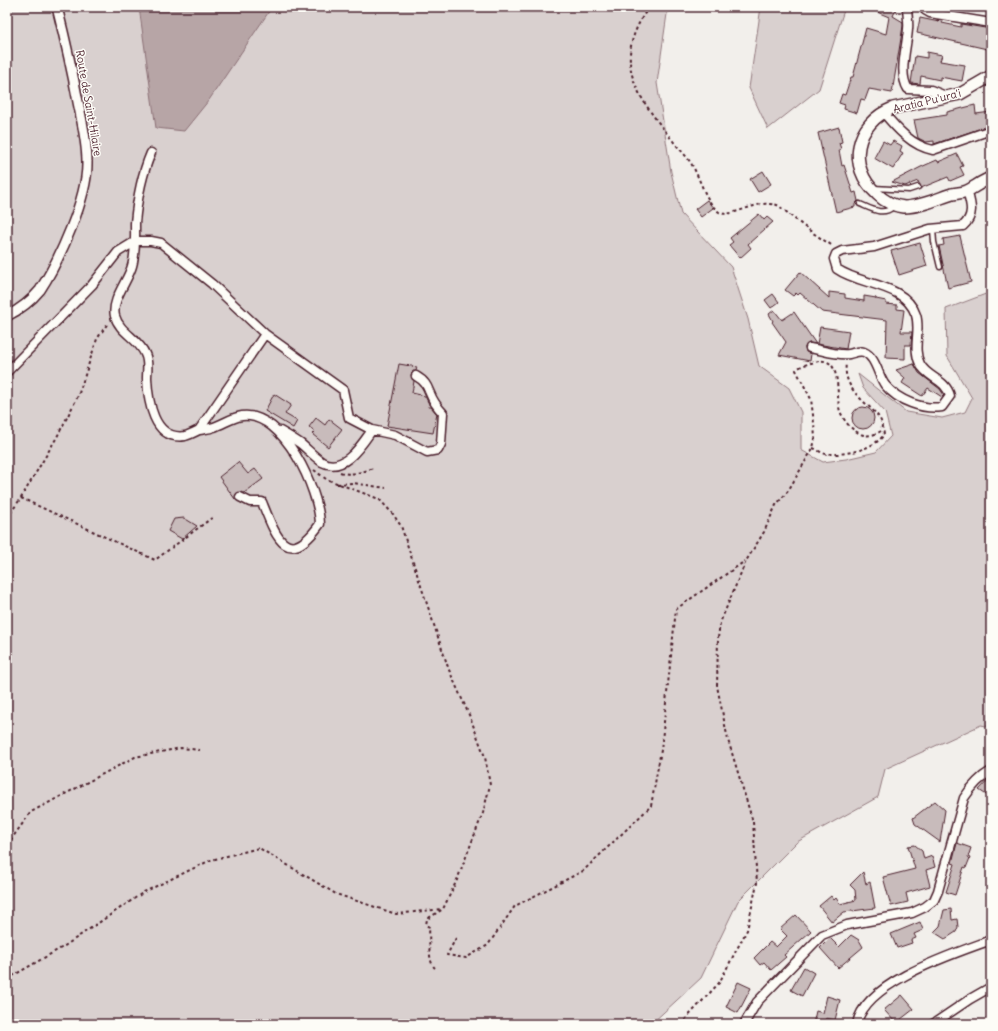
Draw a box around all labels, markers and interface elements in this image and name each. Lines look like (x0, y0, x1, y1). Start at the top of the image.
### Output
street label: Route de Saint-Hilaire (73, 49, 105, 157)
street label: Aratia Pu'ura'i (892, 86, 962, 116)

